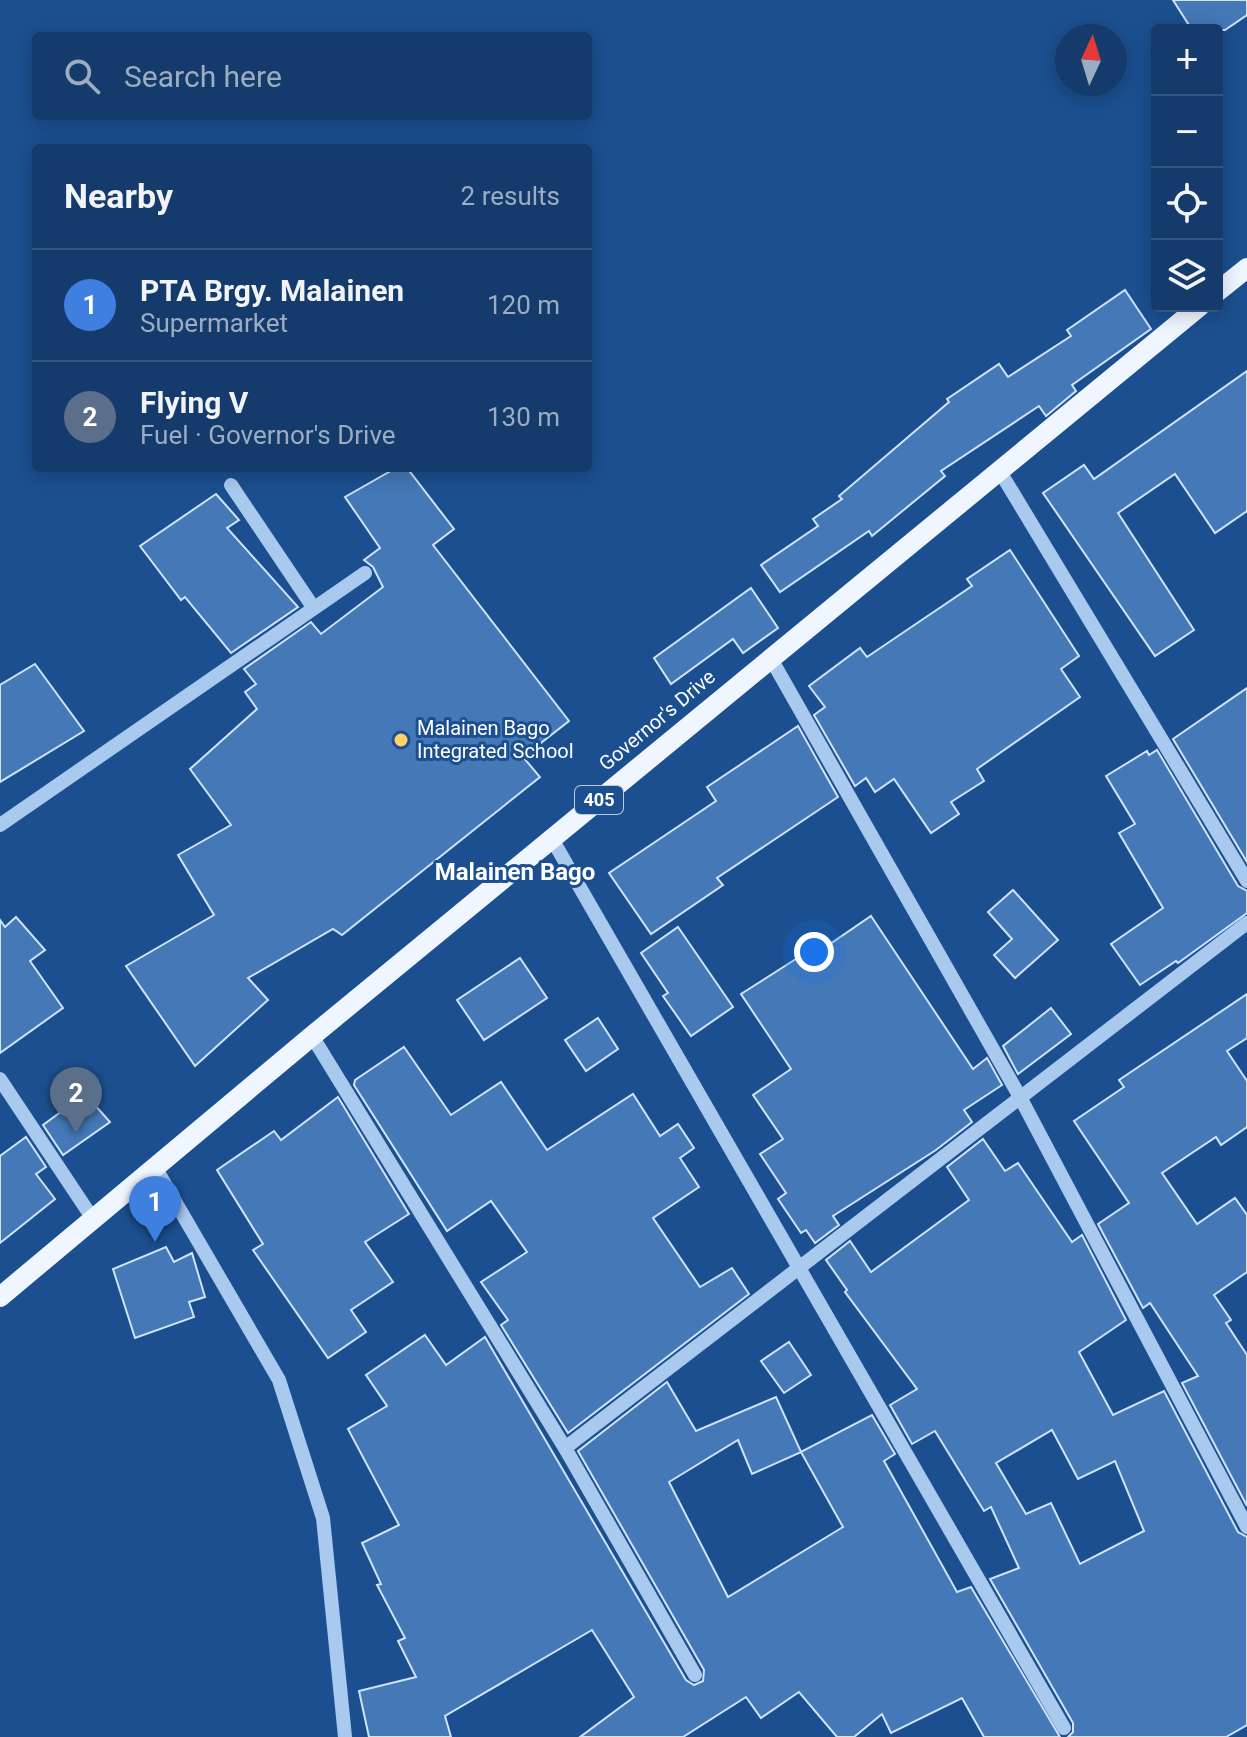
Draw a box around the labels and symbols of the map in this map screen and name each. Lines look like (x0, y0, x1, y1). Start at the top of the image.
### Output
north arrow (1055, 24, 1127, 96)
street label: Governor's Drive (594, 664, 720, 776)
place label: Malainen Bago Integrated School (417, 716, 574, 763)
marker: Malainen Bago Integrated School (392, 731, 410, 749)
road number: 405 (575, 786, 623, 814)
district label: Malainen Bago (435, 858, 595, 886)
your location (794, 932, 834, 972)
pin: 2 (50, 1067, 102, 1133)
pin: 1 (129, 1176, 181, 1242)

